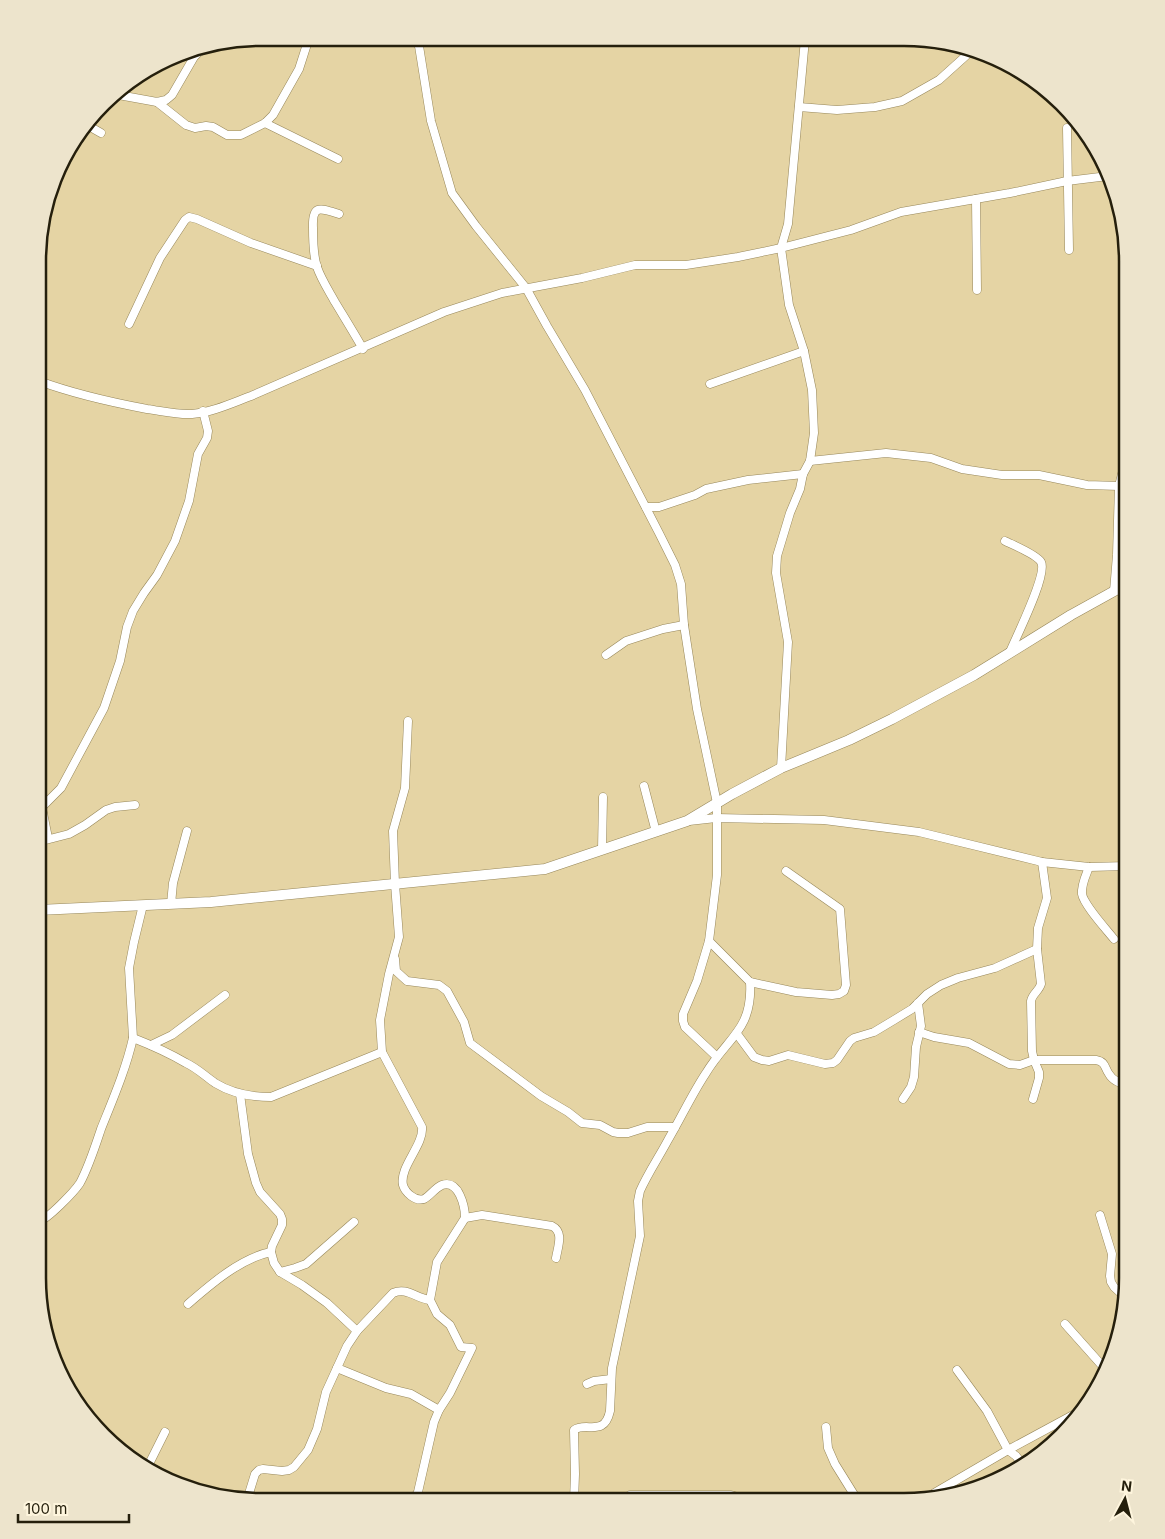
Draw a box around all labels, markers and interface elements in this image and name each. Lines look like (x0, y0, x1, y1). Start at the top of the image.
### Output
north arrow (1100, 1474, 1150, 1524)
text: N (1120, 1477, 1133, 1495)
scale bar (18, 1492, 129, 1524)
text: 100 m (25, 1499, 67, 1518)

